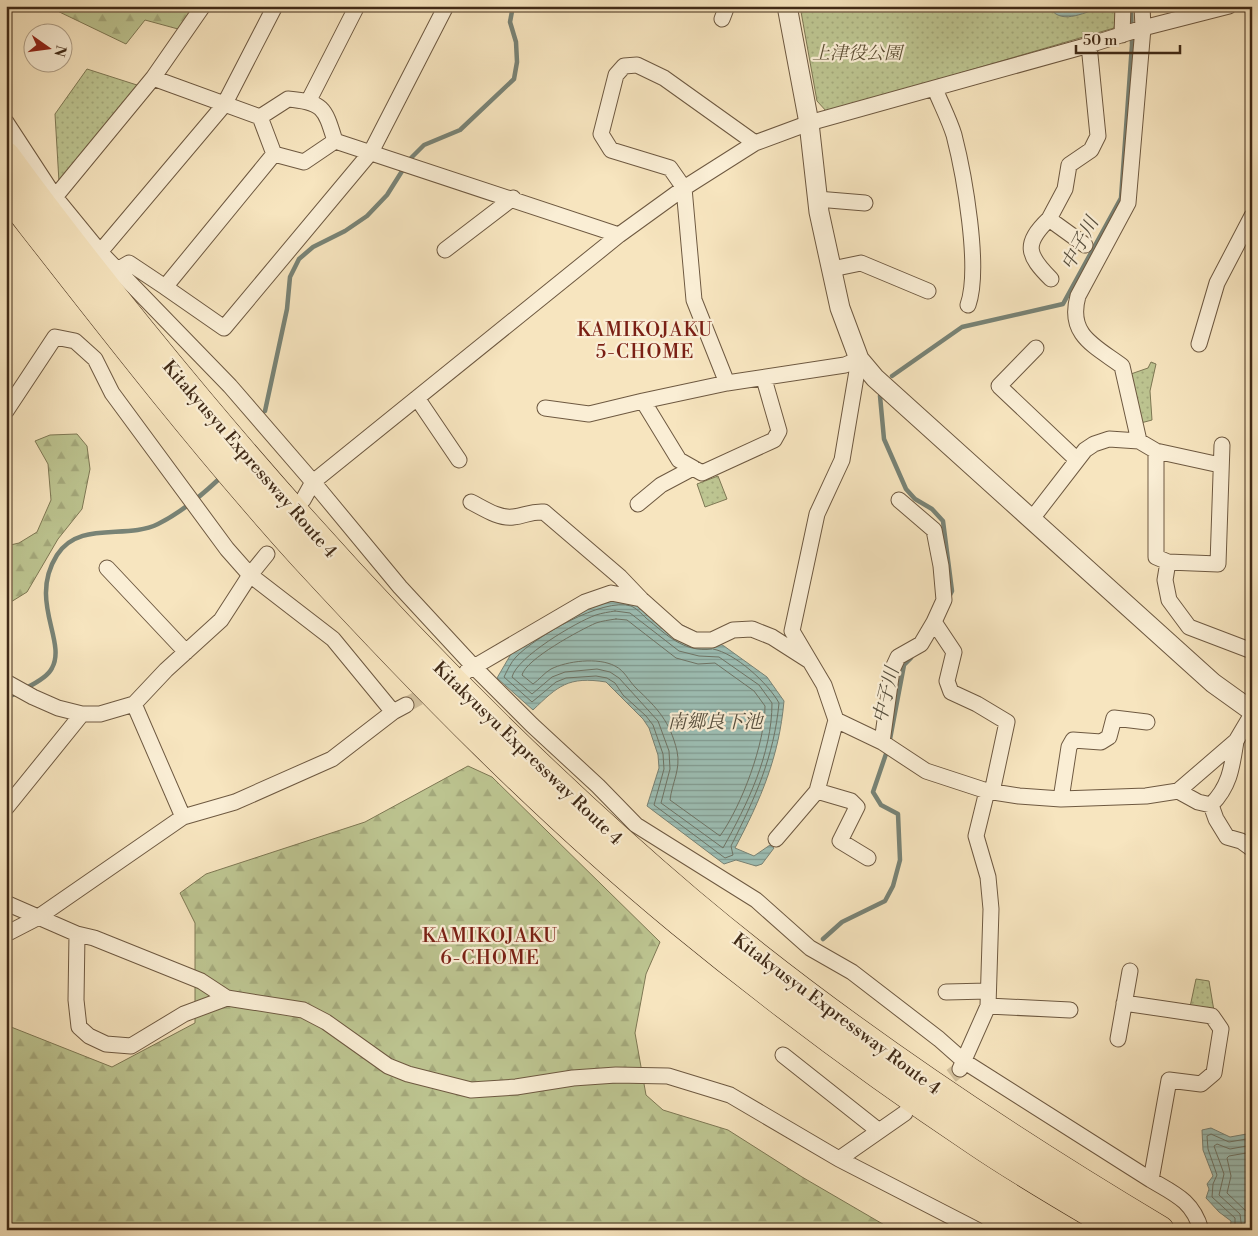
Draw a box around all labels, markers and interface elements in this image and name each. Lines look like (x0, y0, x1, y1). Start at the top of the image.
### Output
north arrow (22, 22, 72, 72)
scale bar (1076, 22, 1179, 54)
text: 50 m (1083, 31, 1117, 50)
park label: 上津役公園 (812, 42, 905, 65)
text: N (50, 43, 70, 58)
water label: 中子川 (1056, 211, 1105, 274)
district label: KAMIKOJAKU 5-CHOME (577, 318, 713, 364)
street label: Kitakyusyu Expressway Route 4 (157, 356, 342, 563)
street label: Kitakyusyu Expressway Route 4 (428, 657, 628, 850)
water label: 中子川 (867, 663, 905, 726)
water label: 南郷良下池 (667, 710, 764, 734)
district label: KAMIKOJAKU 6-CHOME (422, 924, 558, 970)
street label: Kitakyusyu Expressway Route 4 (728, 929, 946, 1100)

